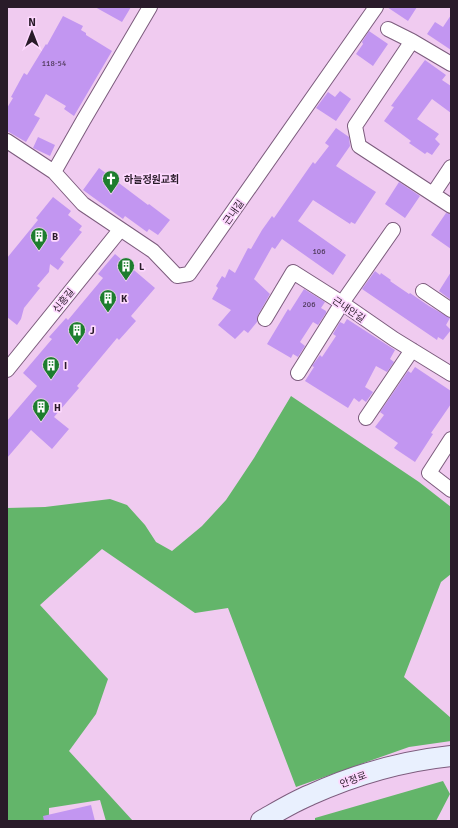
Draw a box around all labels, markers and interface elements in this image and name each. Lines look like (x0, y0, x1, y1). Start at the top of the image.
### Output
north arrow (12, 12, 52, 52)
text: N (28, 16, 36, 29)
house number: 118-54 (42, 58, 67, 68)
church icon: 하늘정원교회 (101, 169, 121, 194)
place label: 하늘정원교회 (124, 174, 179, 186)
street label: 근내길 (221, 198, 247, 227)
building icon: B (29, 226, 49, 251)
place label: B (52, 231, 58, 243)
house number: 106 (313, 246, 325, 256)
building icon: L (116, 256, 136, 281)
place label: L (139, 261, 145, 273)
street label: 신흥길 (50, 286, 77, 315)
building icon: K (98, 288, 118, 313)
place label: K (121, 293, 128, 305)
street label: 근내안길 (330, 295, 367, 325)
house number: 206 (303, 299, 315, 309)
building icon: J (67, 320, 87, 345)
place label: J (90, 325, 95, 337)
building icon: I (41, 355, 61, 380)
place label: I (64, 360, 67, 372)
building icon: H (31, 397, 51, 422)
place label: H (54, 402, 61, 414)
street label: 안정로 (338, 769, 368, 790)

